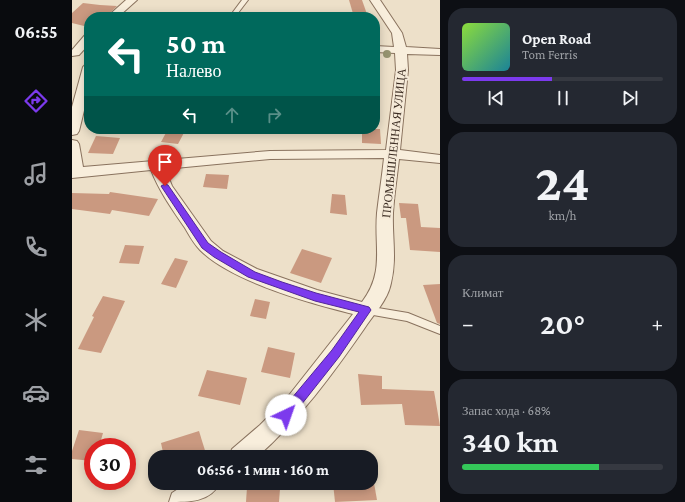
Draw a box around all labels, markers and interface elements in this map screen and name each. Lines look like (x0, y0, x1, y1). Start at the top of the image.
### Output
text: 06:55 (14, 22, 58, 42)
icon: left (100, 28, 152, 80)
text: 50 m (166, 28, 226, 59)
text: Open Road (522, 31, 591, 47)
text: Tom Ferris (522, 47, 577, 62)
text: Налево (166, 61, 222, 81)
street label: ПРОМЫШЛЕННАЯ УЛИЦА (379, 67, 409, 219)
icon: directions (22, 87, 50, 115)
icon: previous (485, 87, 507, 109)
icon: pause (552, 87, 574, 109)
icon: next (619, 87, 641, 109)
icon: left (179, 104, 201, 126)
icon: ahead (221, 104, 243, 126)
icon: right (263, 104, 285, 126)
pin (148, 145, 182, 186)
icon: arrive (154, 151, 176, 173)
text: 24 (535, 153, 590, 211)
icon: music (22, 160, 50, 188)
text: km/h (548, 208, 577, 223)
icon: phone (22, 233, 50, 261)
text: Климат (462, 285, 503, 300)
icon: climate (22, 306, 50, 334)
text: 20° (540, 307, 585, 340)
text: − (462, 311, 474, 336)
text: + (651, 311, 663, 336)
icon: car (22, 379, 50, 407)
position arrow (265, 394, 307, 436)
text: Запас хода · 68% (462, 403, 551, 418)
text: 340 km (462, 425, 559, 458)
speed limit sign: 30 (84, 438, 136, 490)
icon: filters (22, 451, 50, 479)
text: 06:56 · 1 мин · 160 m (197, 462, 329, 478)

